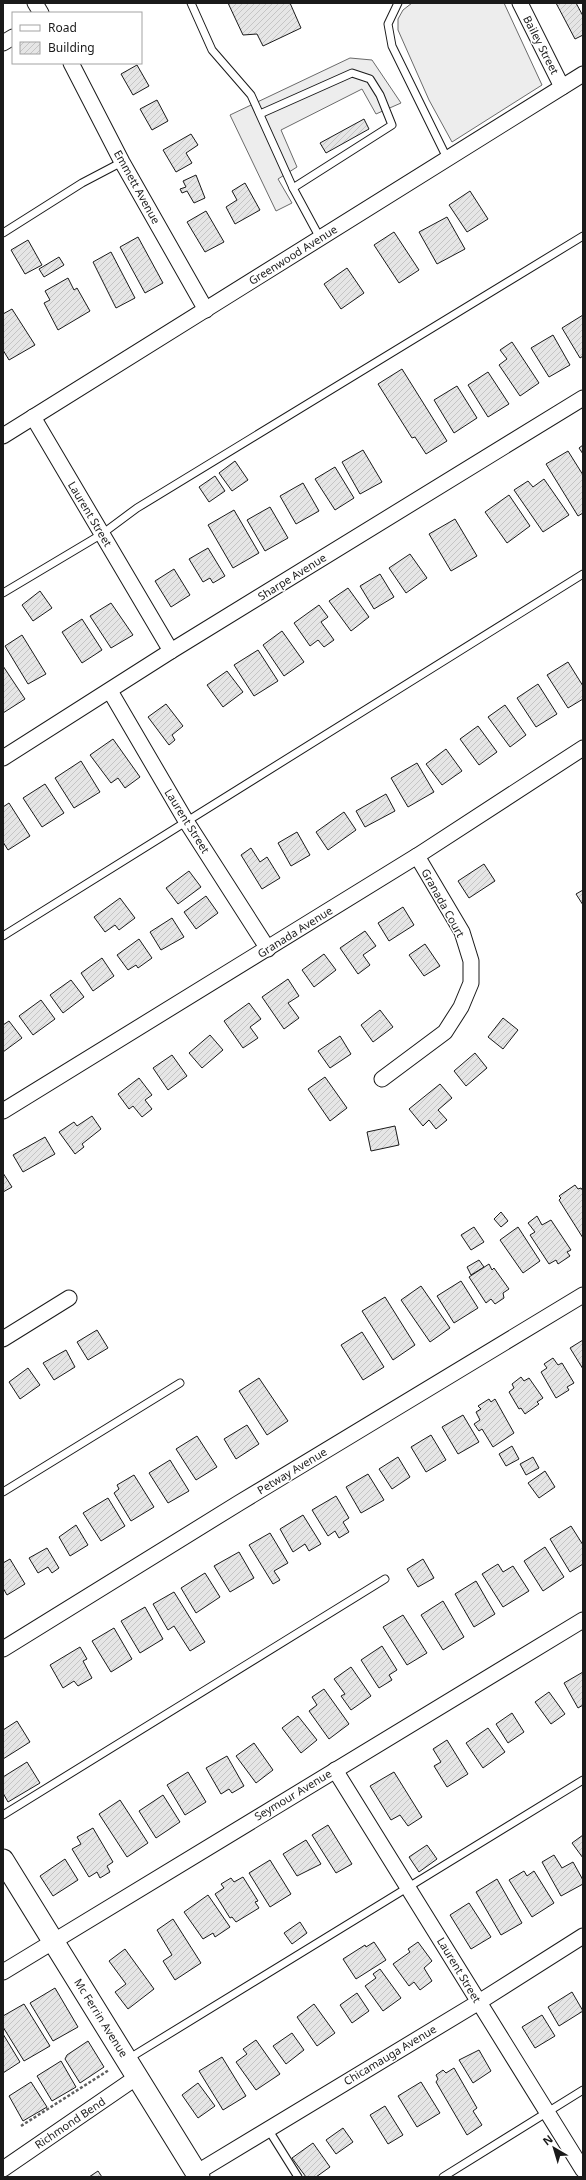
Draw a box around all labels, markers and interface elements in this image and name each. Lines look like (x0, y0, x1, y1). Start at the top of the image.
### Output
legend (12, 12, 142, 64)
street label: Bailey Street (520, 13, 563, 77)
text: Road (48, 19, 77, 36)
text: Building (48, 39, 95, 56)
street label: Emmett Avenue (111, 147, 164, 226)
street label: Greenwood Avenue (246, 221, 340, 288)
street label: Laurent Street (65, 478, 116, 549)
street label: Sharpe Avenue (255, 550, 329, 604)
street label: Laurent Street (162, 786, 213, 856)
street label: Granada Court (418, 866, 468, 940)
street label: Granada Avenue (254, 902, 335, 961)
street label: Petway Avenue (254, 1444, 329, 1497)
street label: Seymour Avenue (251, 1766, 334, 1824)
street label: Laurent Street (434, 1934, 485, 2005)
street label: Mc Ferrin Avenue (71, 1975, 132, 2060)
street label: Chicamauga Avenue (341, 2021, 439, 2088)
street label: Richmond Bend (32, 2093, 108, 2152)
north arrow (534, 2128, 574, 2168)
text: N (539, 2131, 556, 2148)

